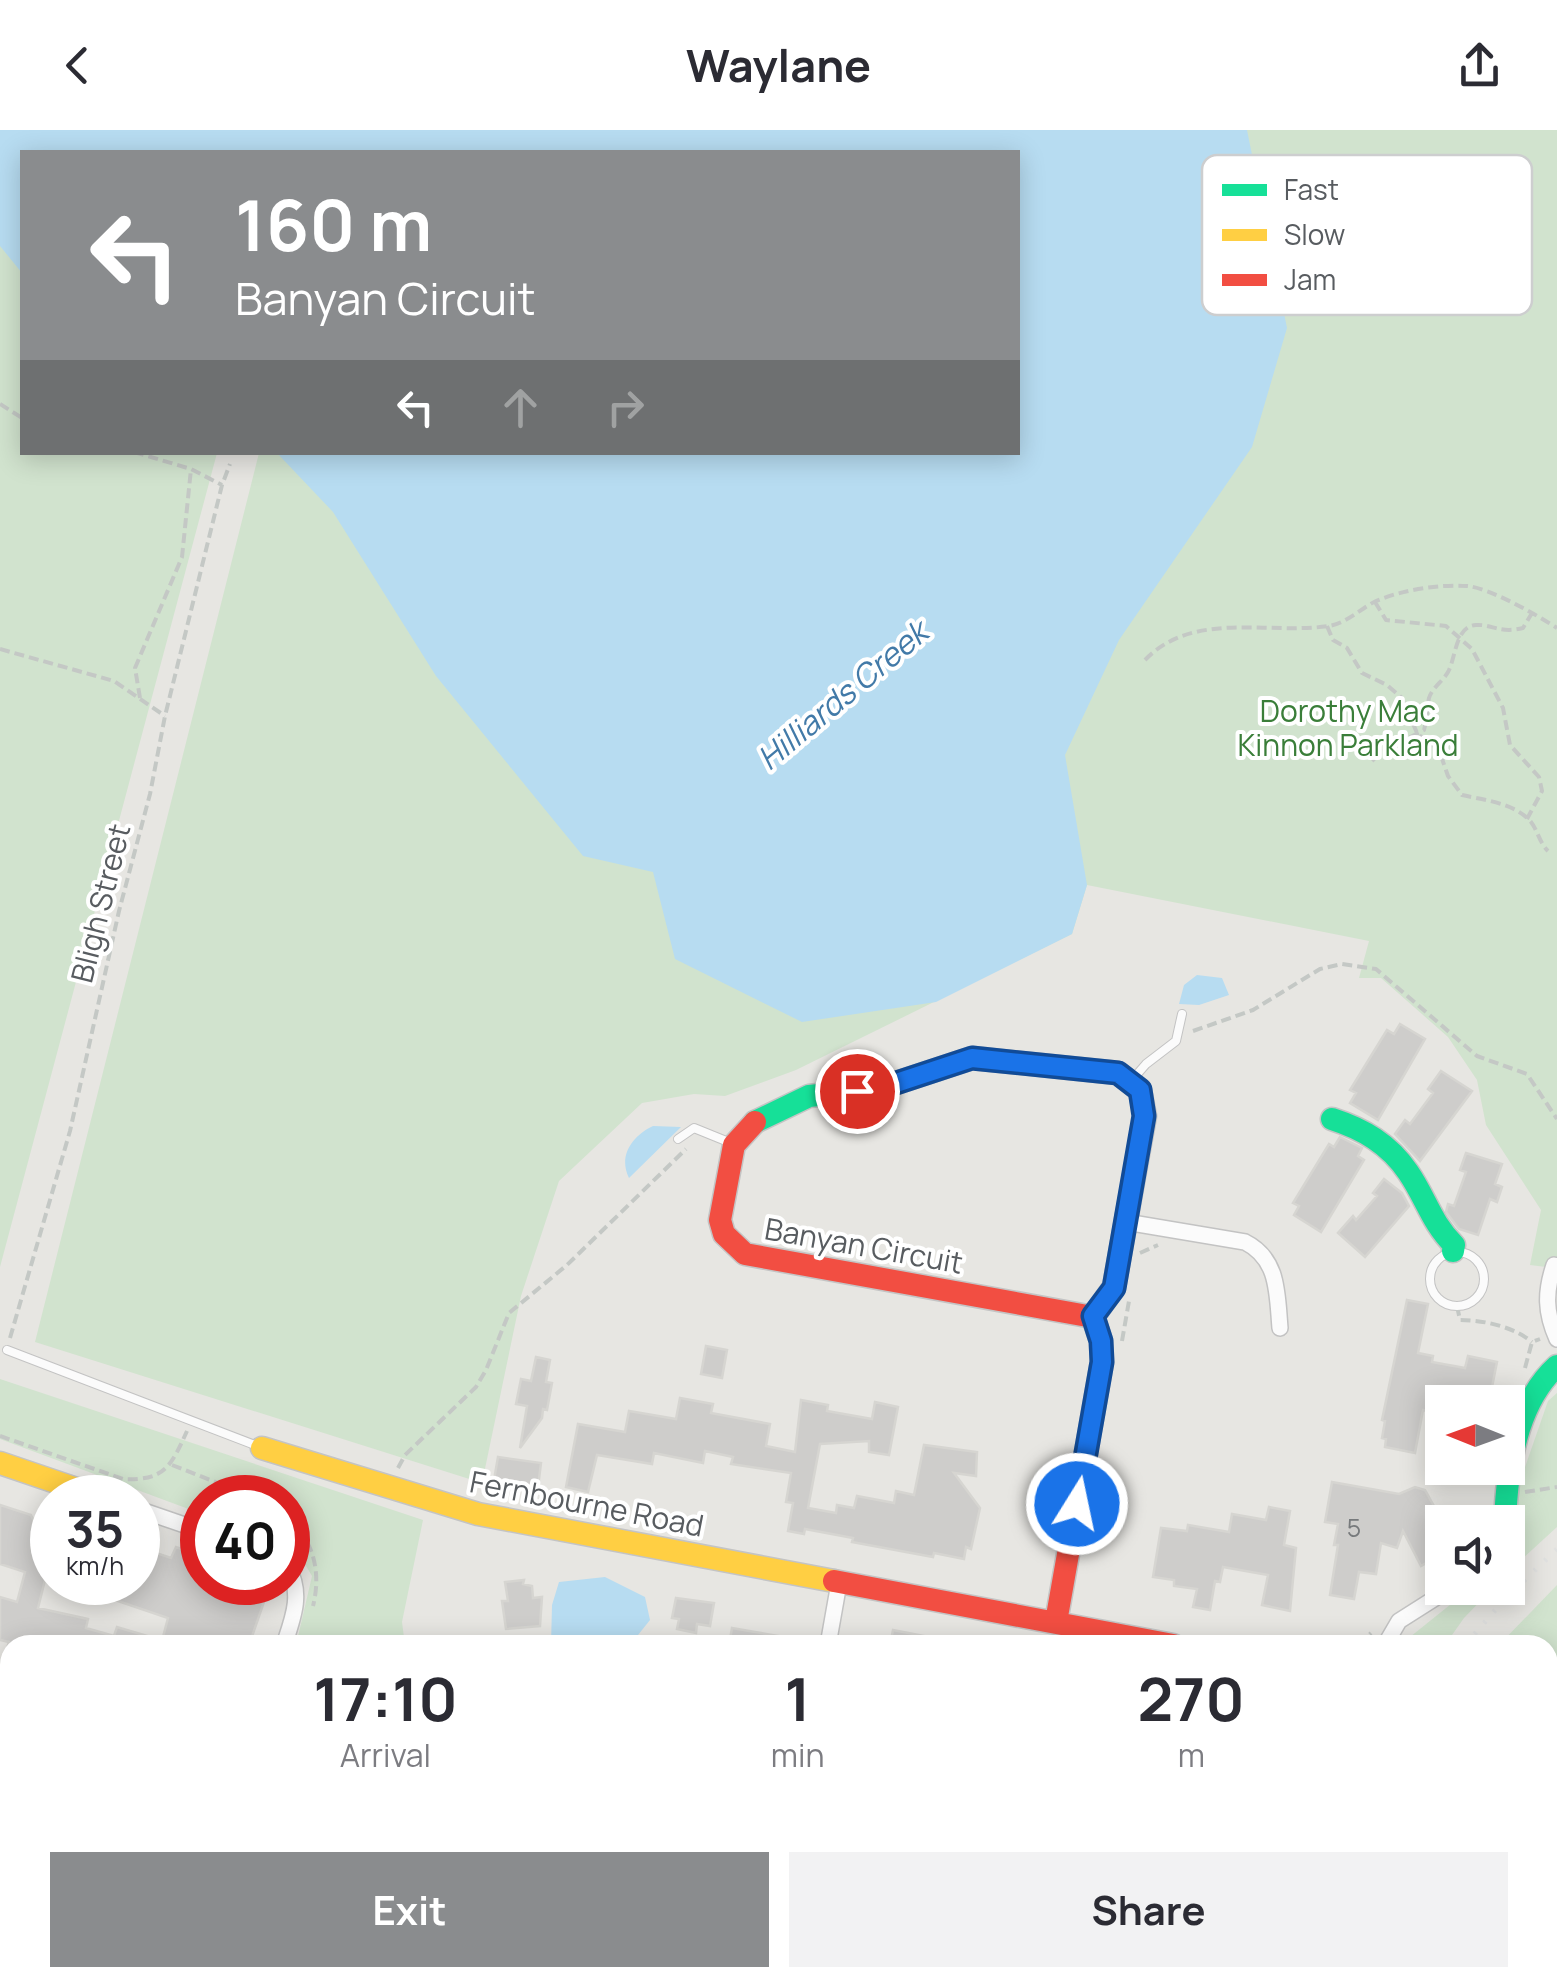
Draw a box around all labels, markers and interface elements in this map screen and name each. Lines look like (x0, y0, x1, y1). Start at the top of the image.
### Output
text: Waylane (686, 34, 871, 96)
icon: back (50, 38, 105, 93)
icon: share (1452, 38, 1507, 93)
legend (1202, 155, 1532, 315)
text: Fast (1284, 170, 1339, 208)
text: 160 m (235, 176, 432, 272)
icon: left (70, 190, 200, 320)
text: Slow (1284, 215, 1345, 253)
text: Jam (1284, 260, 1336, 298)
text: Banyan Circuit (235, 267, 536, 329)
icon: left (388, 380, 443, 435)
icon: ahead (493, 380, 548, 435)
icon: right (598, 380, 653, 435)
water label: Hilliards Creek (747, 608, 940, 779)
park label: Dorothy Mac Kinnon Parkland (1238, 690, 1458, 765)
street label: Bligh Street (61, 819, 139, 987)
pin (815, 1049, 900, 1134)
icon: arrive (830, 1064, 885, 1119)
street label: Banyan Circuit (762, 1207, 966, 1283)
north arrow (1425, 1385, 1525, 1485)
map controls (1425, 1385, 1525, 1605)
position arrow (1025, 1452, 1129, 1556)
street label: Fernbourne Road (467, 1460, 707, 1546)
speed limit sign: 40 (180, 1475, 310, 1605)
text: 35 (66, 1494, 124, 1562)
button: sound (1425, 1505, 1525, 1605)
house number: 5 (1347, 1510, 1361, 1545)
text: km/h (66, 1548, 124, 1583)
text: 17:10 (313, 1657, 458, 1739)
text: 1 (785, 1657, 811, 1739)
text: 270 (1138, 1657, 1245, 1739)
text: Arrival (340, 1733, 431, 1777)
text: min (771, 1733, 824, 1777)
text: m (1178, 1733, 1205, 1777)
button: Exit (50, 1852, 769, 1967)
button: Share (789, 1852, 1508, 1967)

